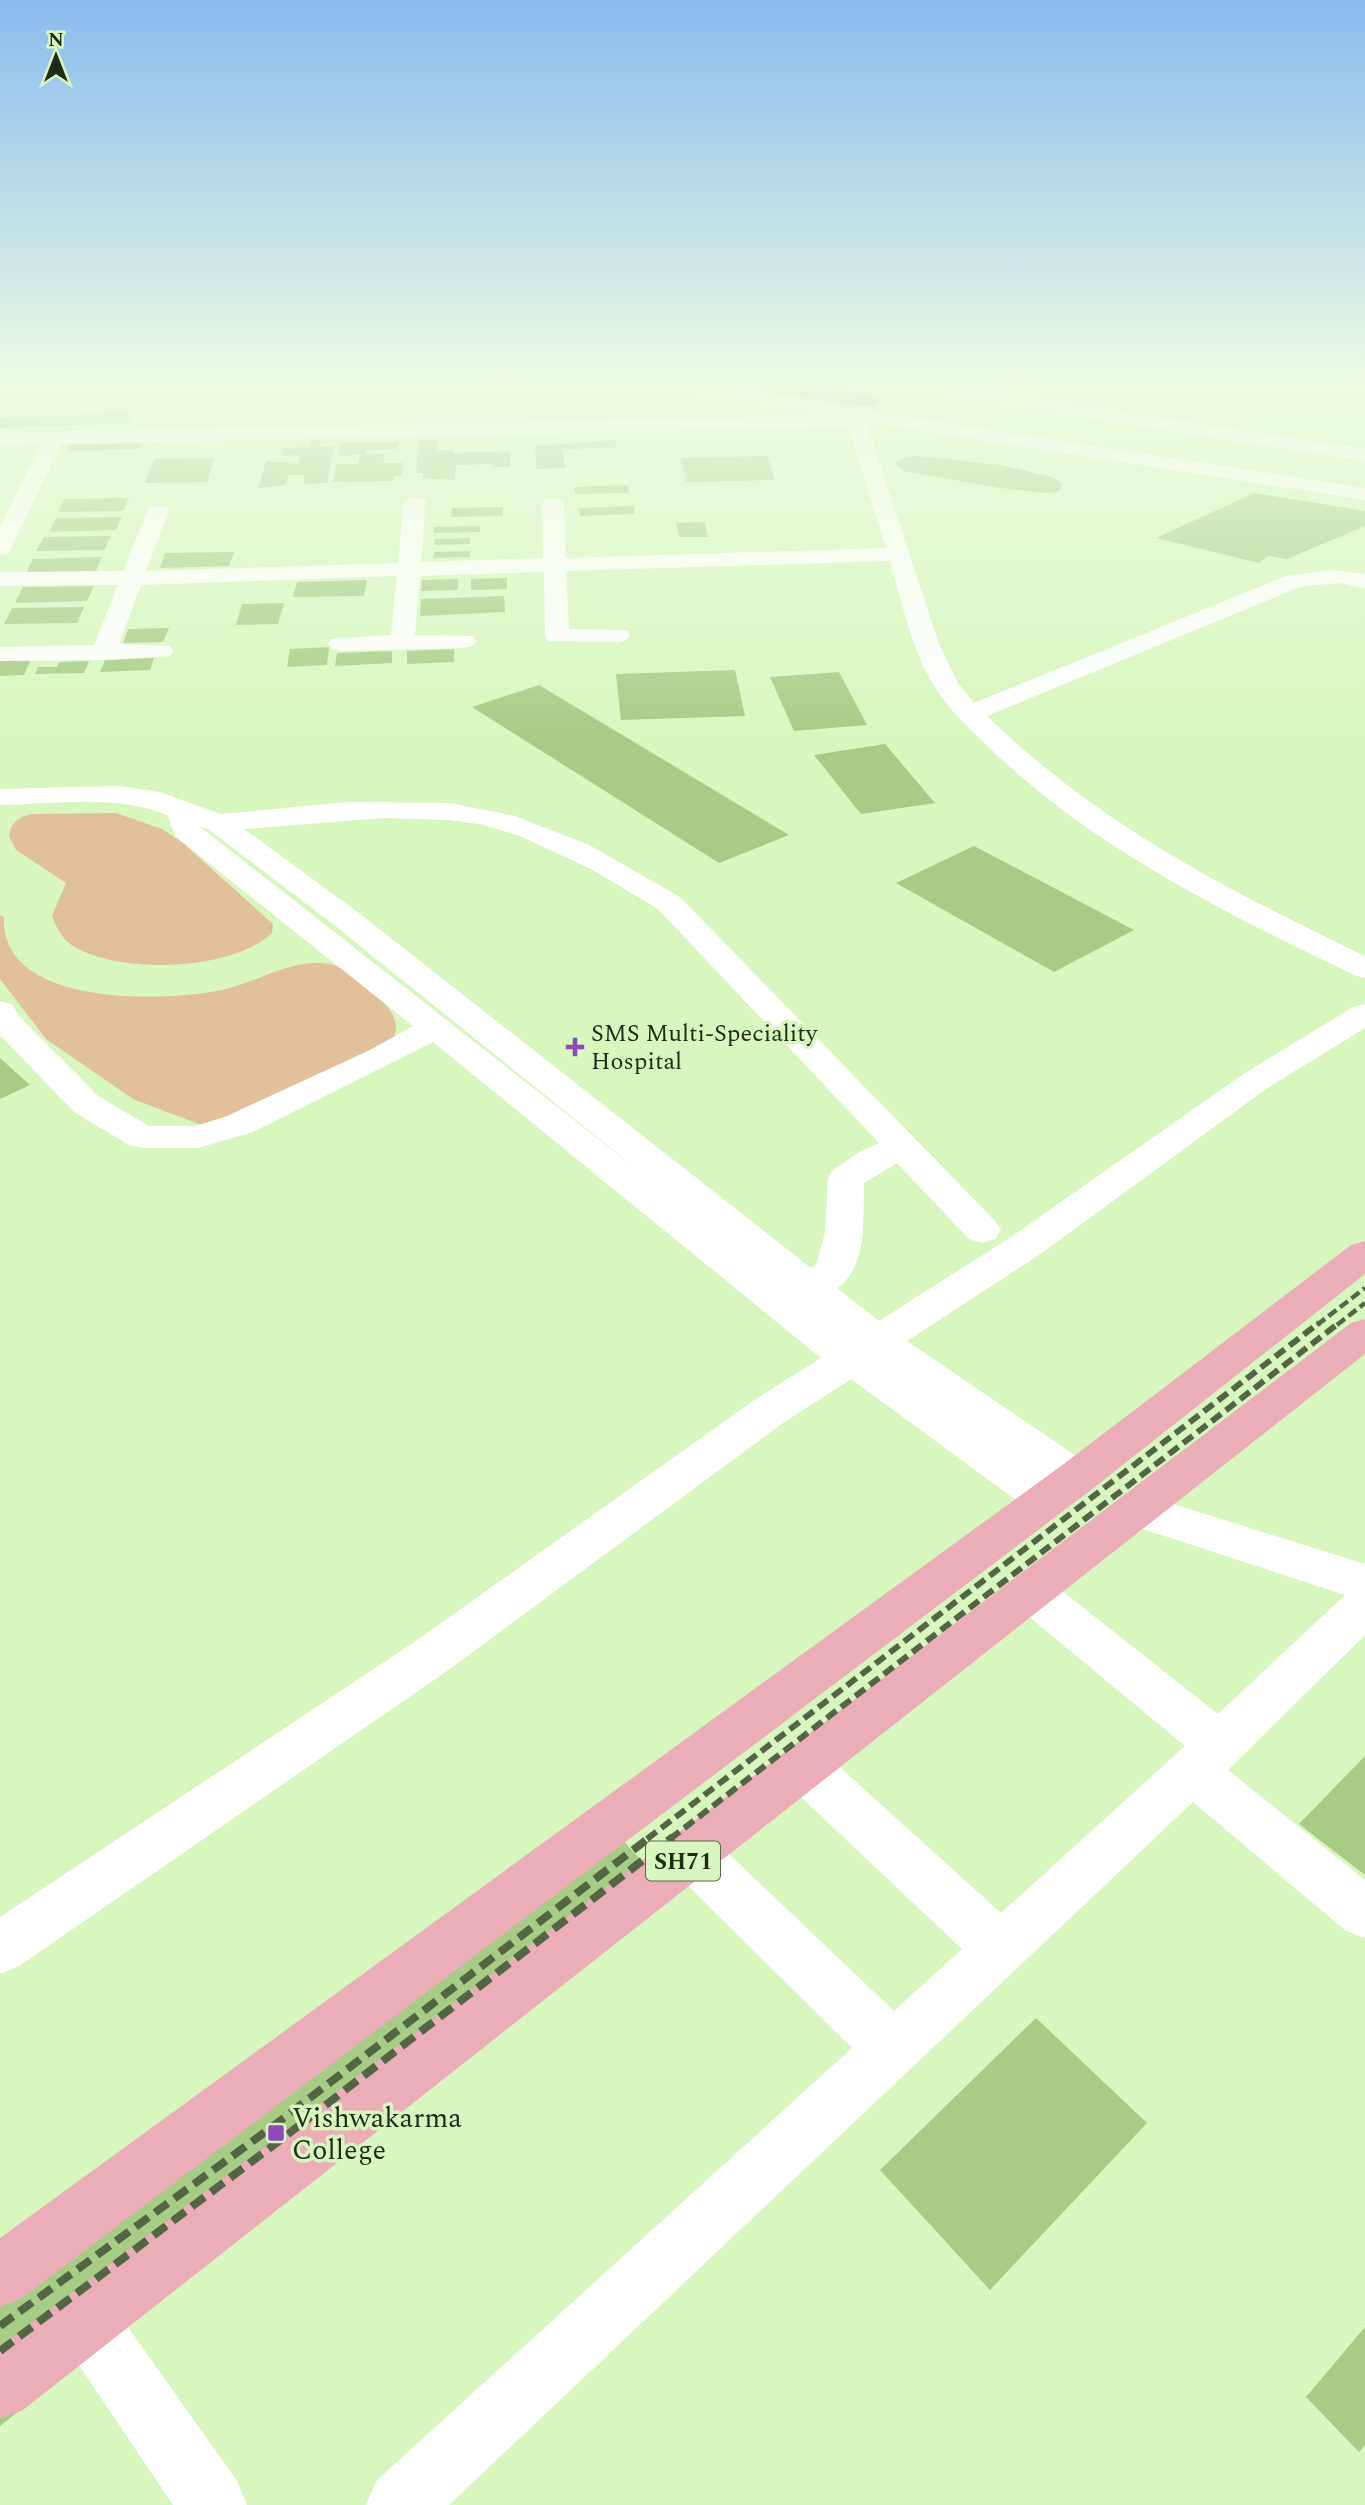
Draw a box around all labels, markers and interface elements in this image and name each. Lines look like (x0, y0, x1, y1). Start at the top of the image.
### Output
north arrow (21, 21, 91, 91)
text: N (48, 26, 64, 55)
place label: SMS Multi-Speciality Hospital (591, 1016, 819, 1080)
marker: SMS Multi-Speciality Hospital (565, 1037, 585, 1057)
road number: SH71 (646, 1842, 720, 1880)
place label: Vishwakarma College (292, 2097, 462, 2172)
marker: Vishwakarma College (266, 2123, 286, 2143)

